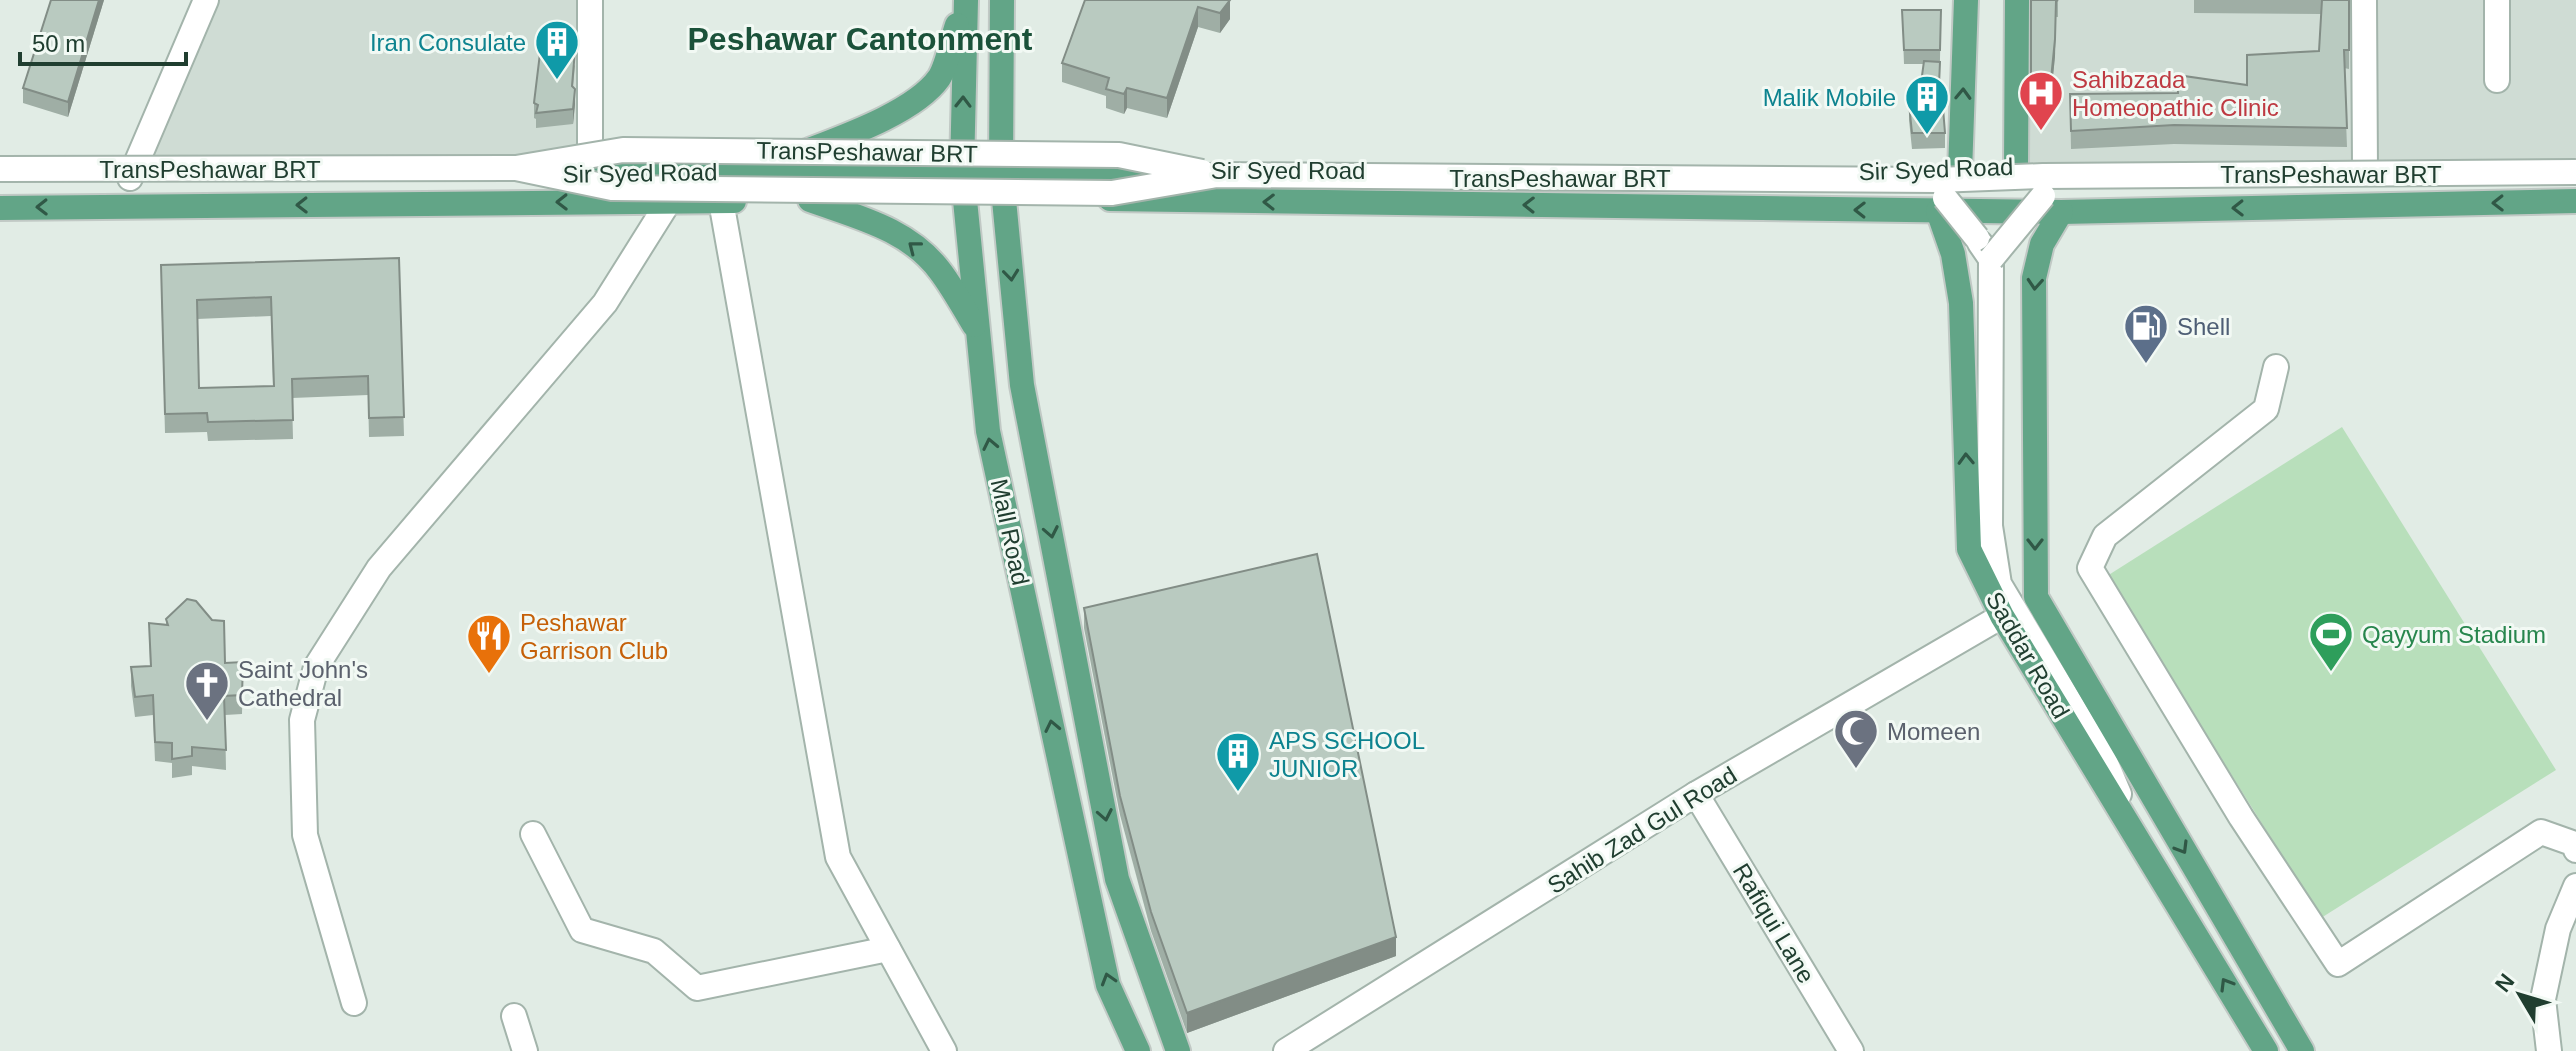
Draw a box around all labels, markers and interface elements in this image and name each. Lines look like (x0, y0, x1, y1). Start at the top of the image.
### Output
scale bar (20, 16, 186, 66)
building icon: Iran Consulate (533, 18, 581, 81)
district label: Peshawar Cantonment (688, 21, 1033, 57)
place label: Iran Consulate (370, 29, 526, 56)
text: 50 m (32, 30, 85, 57)
place label: Sahibzada Homeopathic Clinic (2072, 66, 2279, 121)
hospital icon: Sahibzada Homeopathic Clinic (2017, 69, 2065, 132)
building icon: Malik Mobile (1903, 73, 1951, 136)
place label: Malik Mobile (1763, 84, 1896, 111)
one-way arrow (1954, 87, 1971, 100)
one-way arrow (955, 95, 972, 108)
street label: TransPeshawar BRT (756, 137, 978, 167)
street label: Sir Syed Road (1858, 153, 2014, 185)
street label: TransPeshawar BRT (99, 156, 321, 183)
street label: Sir Syed Road (1211, 157, 1365, 184)
street label: Sir Syed Road (562, 158, 718, 188)
street label: TransPeshawar BRT (2220, 161, 2442, 188)
street label: TransPeshawar BRT (1449, 165, 1671, 192)
one-way arrow (555, 193, 568, 211)
one-way arrow (1262, 193, 1275, 210)
one-way arrow (2491, 194, 2504, 212)
one-way arrow (295, 196, 308, 214)
one-way arrow (1522, 196, 1535, 214)
one-way arrow (35, 198, 48, 216)
one-way arrow (2231, 199, 2244, 217)
one-way arrow (1853, 201, 1866, 219)
one-way arrow (908, 242, 923, 256)
one-way arrow (1003, 269, 1020, 282)
one-way arrow (2027, 278, 2044, 291)
fuel station icon: Shell (2122, 302, 2170, 365)
place label: Shell (2177, 313, 2230, 340)
one-way arrow (983, 437, 1000, 451)
one-way arrow (1958, 452, 1975, 465)
street label: Mall Road (986, 476, 1034, 588)
one-way arrow (1042, 525, 1059, 539)
one-way arrow (2027, 538, 2044, 551)
street label: Saddar Road (1981, 587, 2075, 723)
place label: Peshawar Garrison Club (520, 609, 668, 664)
sports icon: Qayyum Stadium (2307, 610, 2355, 673)
restaurant icon: Peshawar Garrison Club (465, 612, 513, 675)
place label: Qayyum Stadium (2362, 621, 2546, 648)
place label: Saint John's Cathedral (238, 656, 368, 711)
church icon: Saint John's Cathedral (183, 659, 231, 722)
mosque icon: Momeen (1832, 707, 1880, 770)
place label: Momeen (1887, 718, 1980, 745)
one-way arrow (1044, 719, 1061, 733)
place label: APS SCHOOL JUNIOR (1269, 727, 1425, 782)
building icon: APS SCHOOL JUNIOR (1214, 730, 1262, 793)
street label: Sahib Zad Gul Road (1543, 761, 1741, 899)
one-way arrow (1095, 808, 1112, 822)
one-way arrow (2172, 839, 2188, 854)
street label: Rafiqui Lane (1728, 858, 1820, 988)
north arrow (2480, 955, 2560, 1035)
text: N (2490, 969, 2519, 997)
one-way arrow (1101, 973, 1117, 987)
one-way arrow (2220, 978, 2236, 993)

